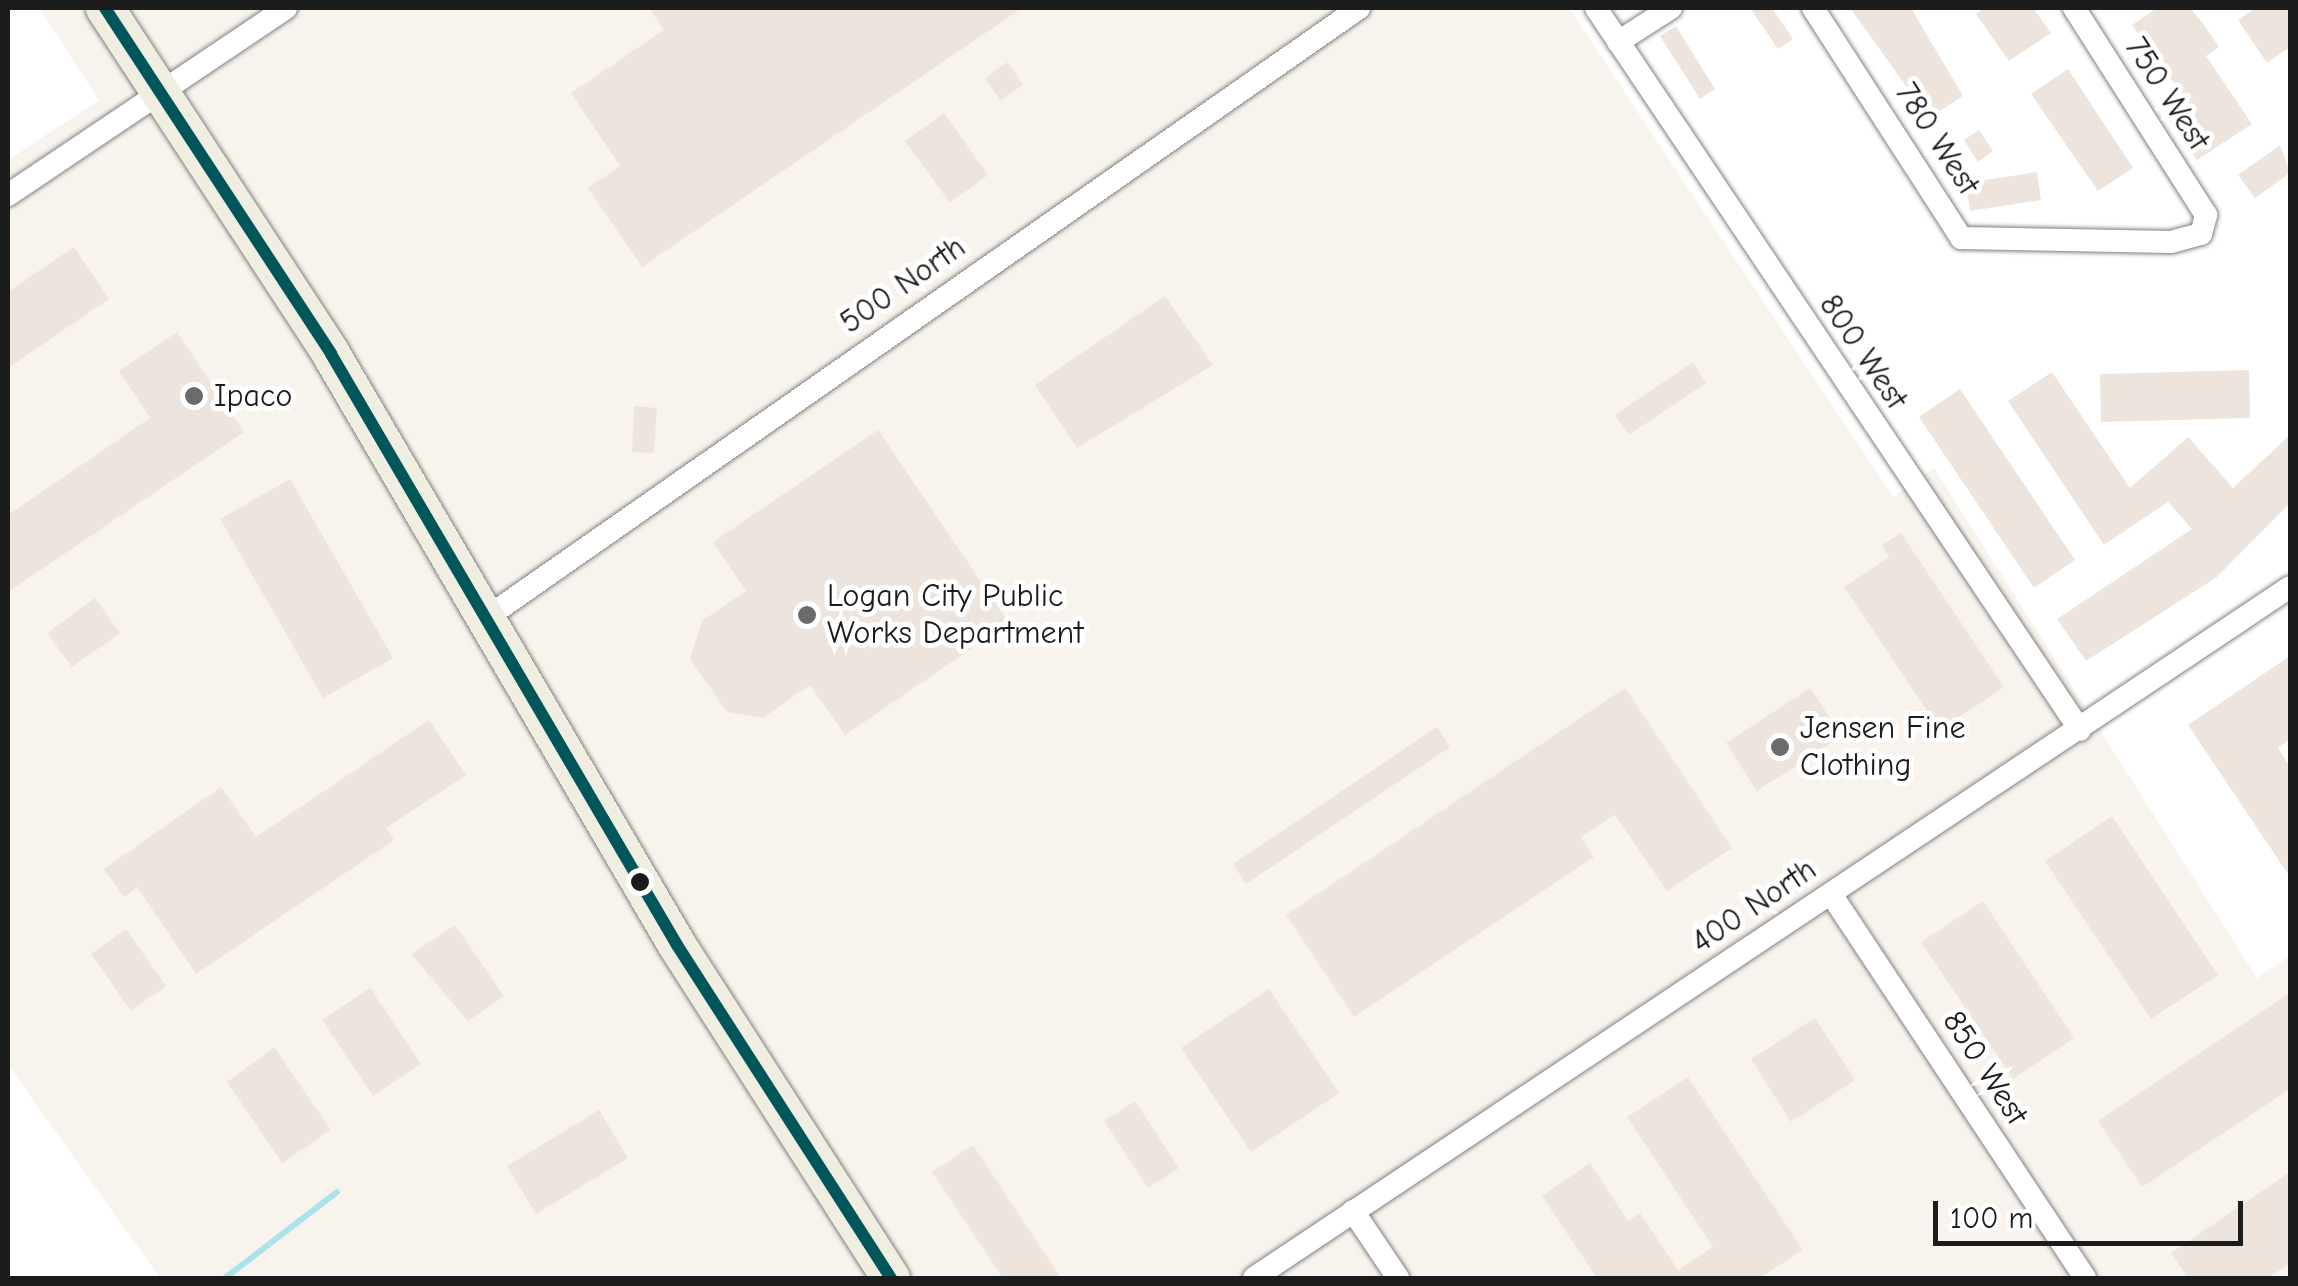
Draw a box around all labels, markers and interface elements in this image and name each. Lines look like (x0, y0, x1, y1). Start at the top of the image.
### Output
street label: 750 West (2116, 30, 2218, 158)
street label: 780 West (1887, 76, 1987, 202)
street label: 500 North (833, 228, 973, 342)
street label: 800 West (1811, 287, 1915, 417)
place label: Ipaco (214, 377, 292, 415)
marker: Ipaco (183, 385, 205, 407)
place label: Logan City Public Works Department (827, 578, 1083, 653)
marker: Logan City Public Works Department (796, 604, 818, 626)
place label: Jensen Fine Clothing (1800, 710, 1965, 785)
marker: Jensen Fine Clothing (1769, 736, 1791, 758)
street label: 400 North (1684, 850, 1824, 962)
unlabelled marker (630, 872, 650, 892)
street label: 850 West (1934, 1004, 2036, 1132)
scale bar (1938, 1181, 2248, 1243)
text: 100 m (1950, 1201, 2033, 1236)

